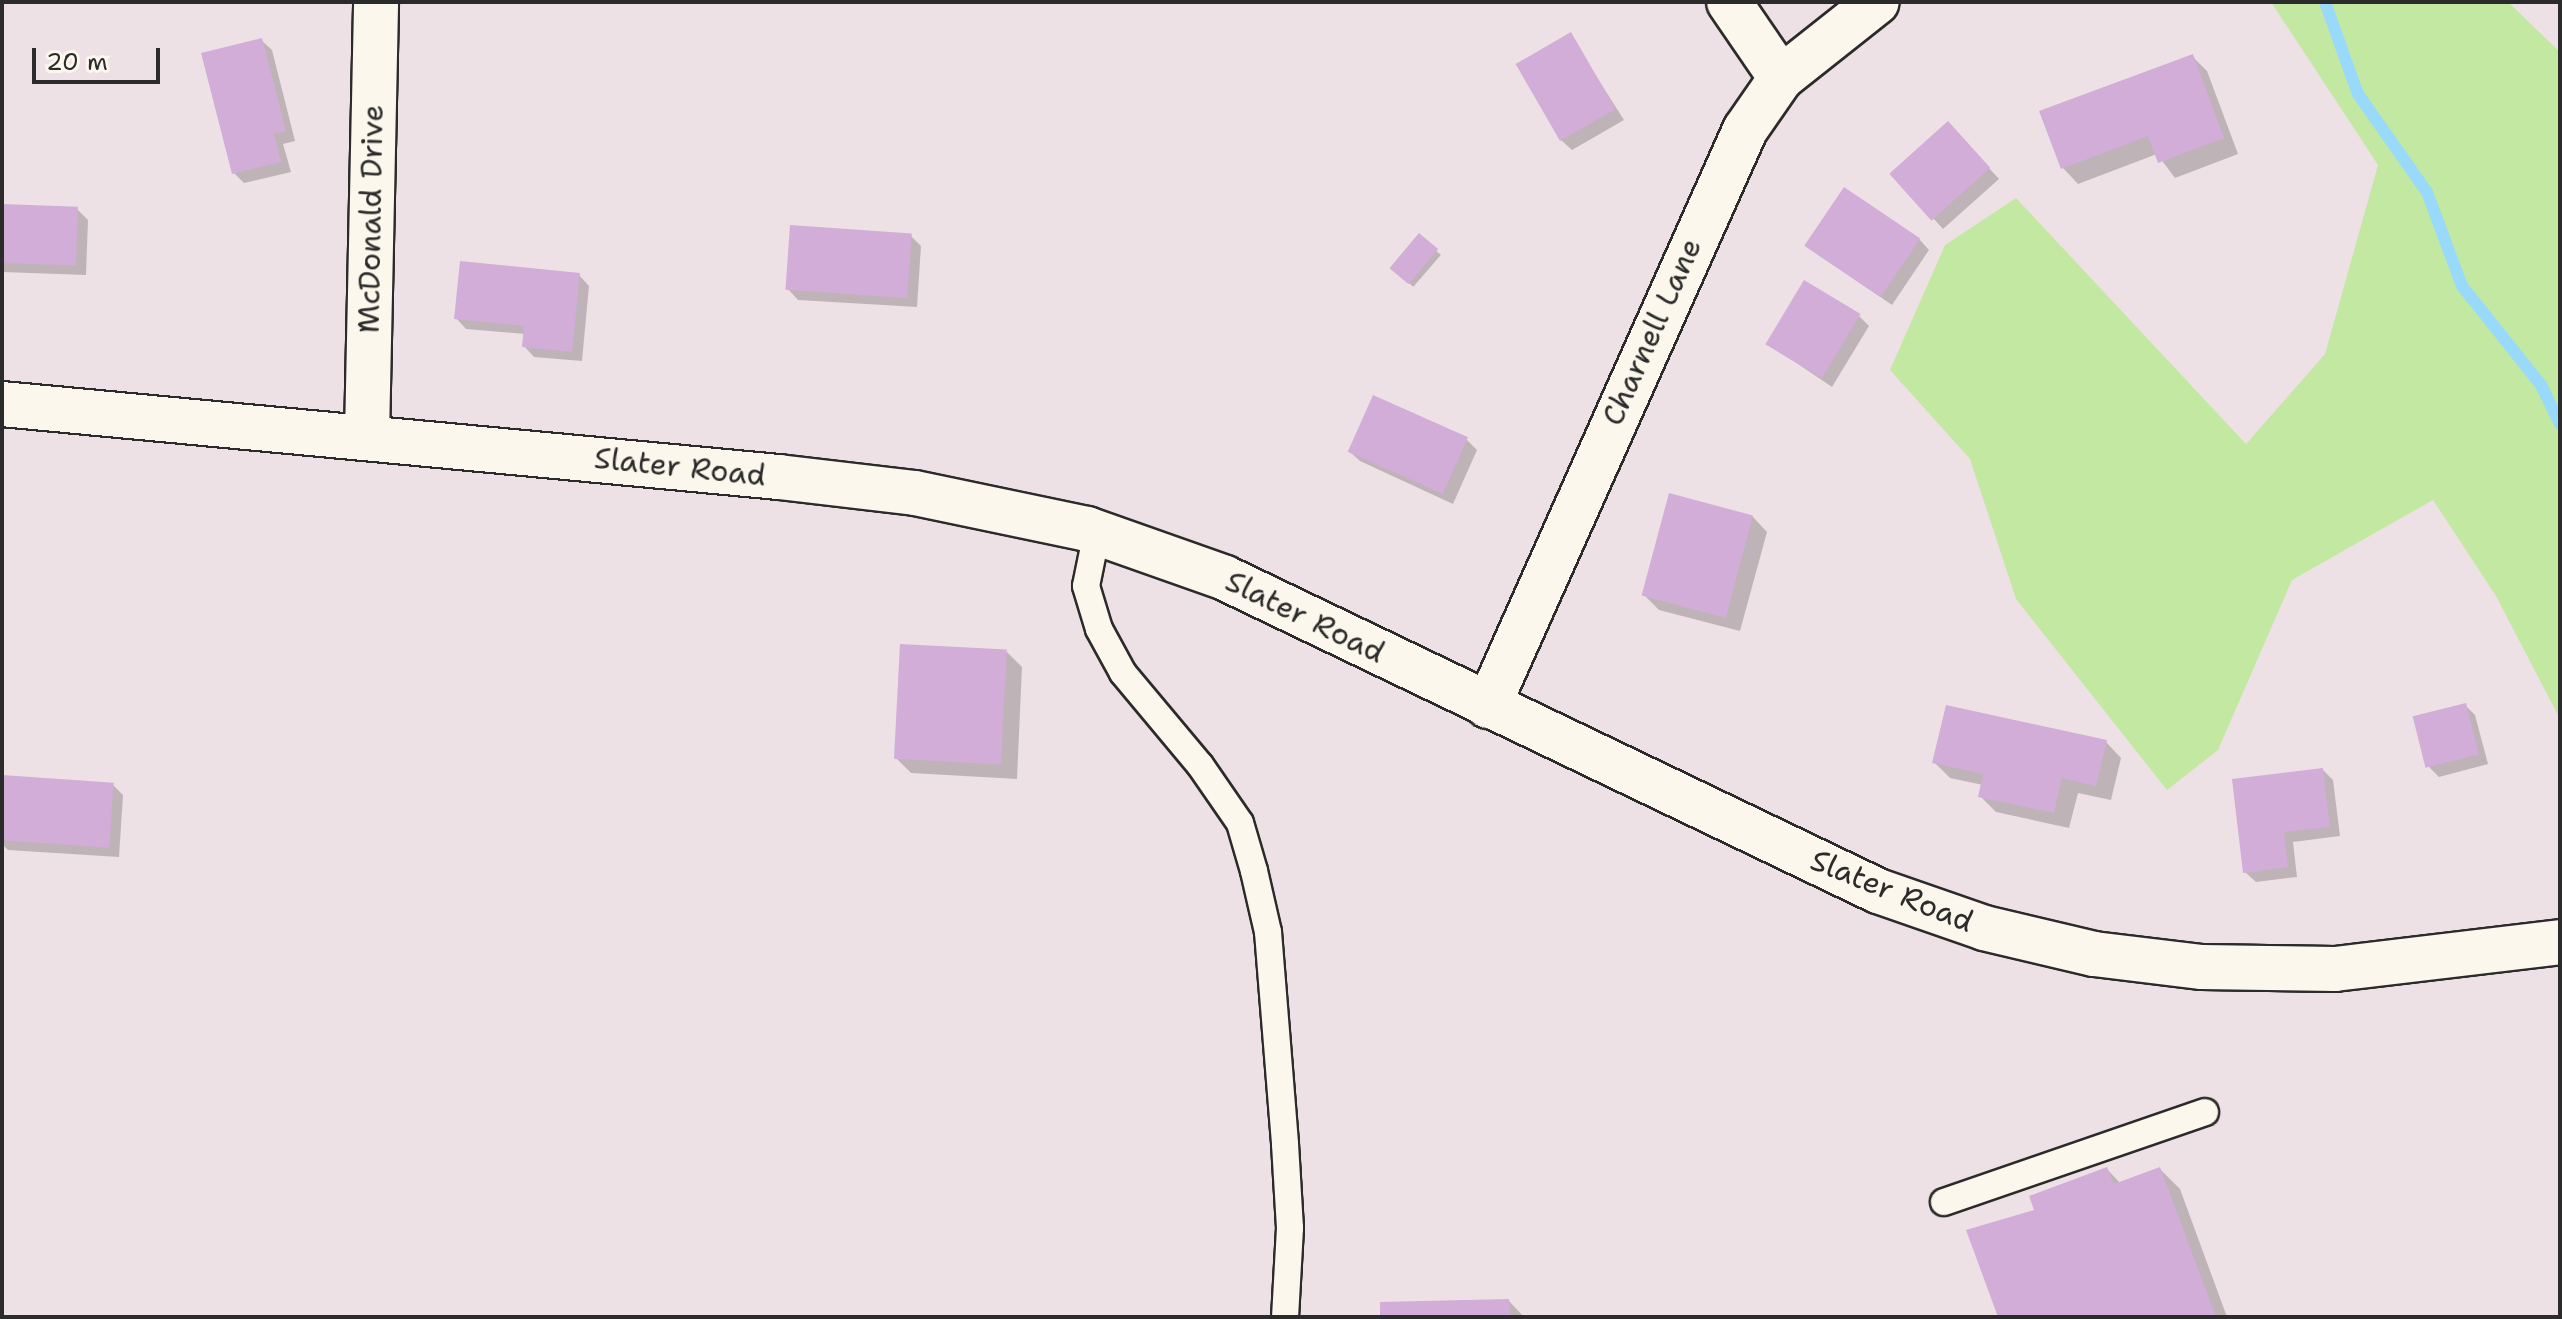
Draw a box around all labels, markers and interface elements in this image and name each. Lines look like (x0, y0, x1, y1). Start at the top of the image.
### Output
scale bar (36, 32, 164, 82)
text: 20 m (46, 46, 108, 78)
street label: McDonald Drive (351, 104, 391, 334)
street label: Charnell Lane (1595, 233, 1709, 431)
street label: Slater Road (593, 440, 767, 494)
street label: Slater Road (1220, 563, 1390, 671)
street label: Slater Road (1805, 842, 1979, 940)

